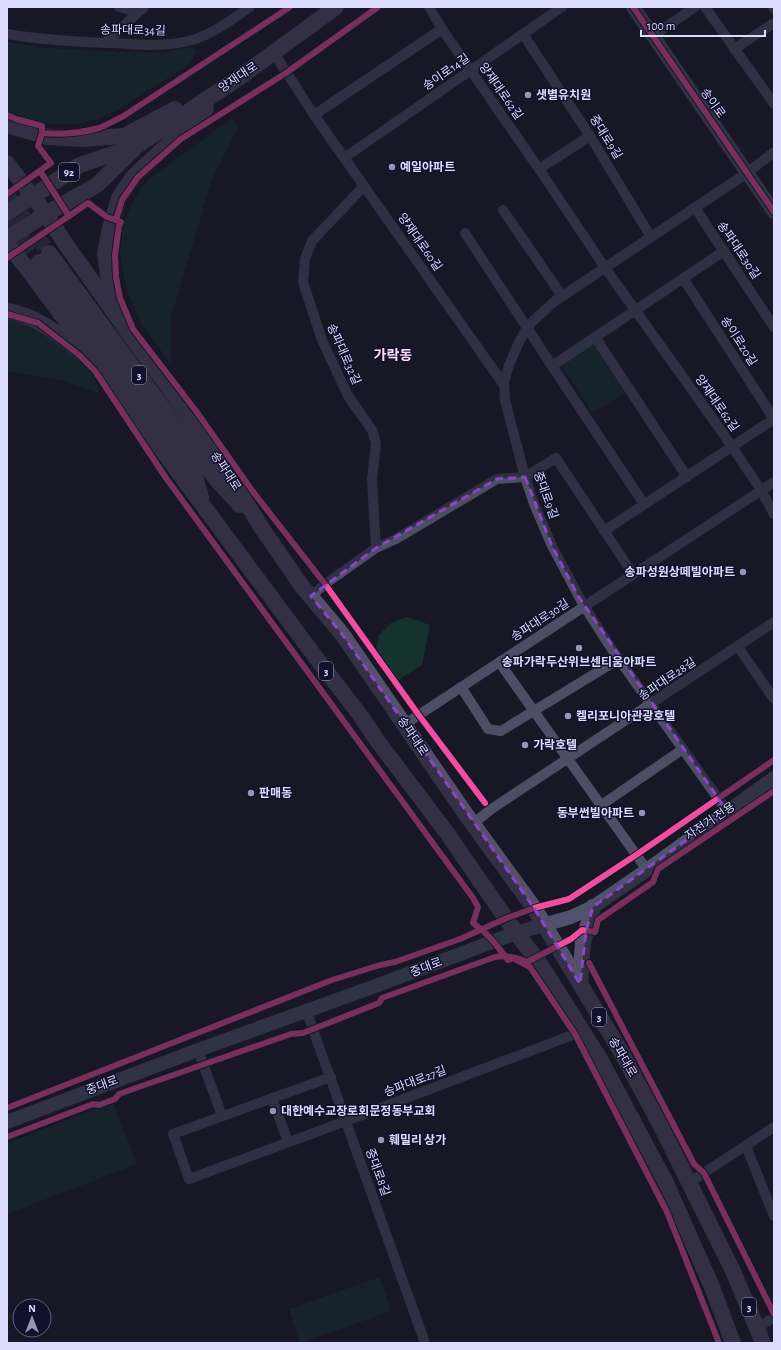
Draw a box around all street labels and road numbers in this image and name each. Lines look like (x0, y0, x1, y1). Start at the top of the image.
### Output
street label: 송파대로34길 (100, 23, 166, 37)
street label: 송이로14길 (420, 52, 472, 92)
street label: 양재대로 (216, 60, 260, 94)
street label: 양재대로62길 (477, 60, 525, 122)
street label: 송이로 (699, 86, 727, 120)
street label: 중대로9길 (588, 113, 624, 161)
road number: 92 (59, 163, 79, 181)
street label: 양재대로60길 (396, 211, 444, 273)
street label: 송파대로30길 (715, 219, 763, 281)
street label: 송이로20길 (719, 314, 759, 368)
street label: 송파대로32길 (325, 322, 363, 386)
road number: 3 (132, 366, 146, 384)
street label: 양재대로62길 (693, 372, 741, 434)
street label: 송파대로 (209, 449, 243, 493)
street label: 중대로9길 (532, 470, 560, 520)
street label: 송파대로30길 (509, 597, 571, 643)
street label: 송파대로28길 (636, 655, 698, 703)
road number: 3 (319, 662, 333, 680)
street label: 송파대로 (396, 714, 430, 758)
street label: 자전거 전용 (683, 800, 737, 842)
street label: 중대로 (408, 955, 444, 979)
road number: 3 (592, 1008, 606, 1026)
street label: 송파대로 (607, 1035, 639, 1079)
street label: 송파대로27길 (382, 1064, 448, 1098)
street label: 중대로 (84, 1074, 120, 1096)
street label: 중대로8길 (364, 1147, 392, 1197)
road number: 3 (742, 1298, 756, 1316)

